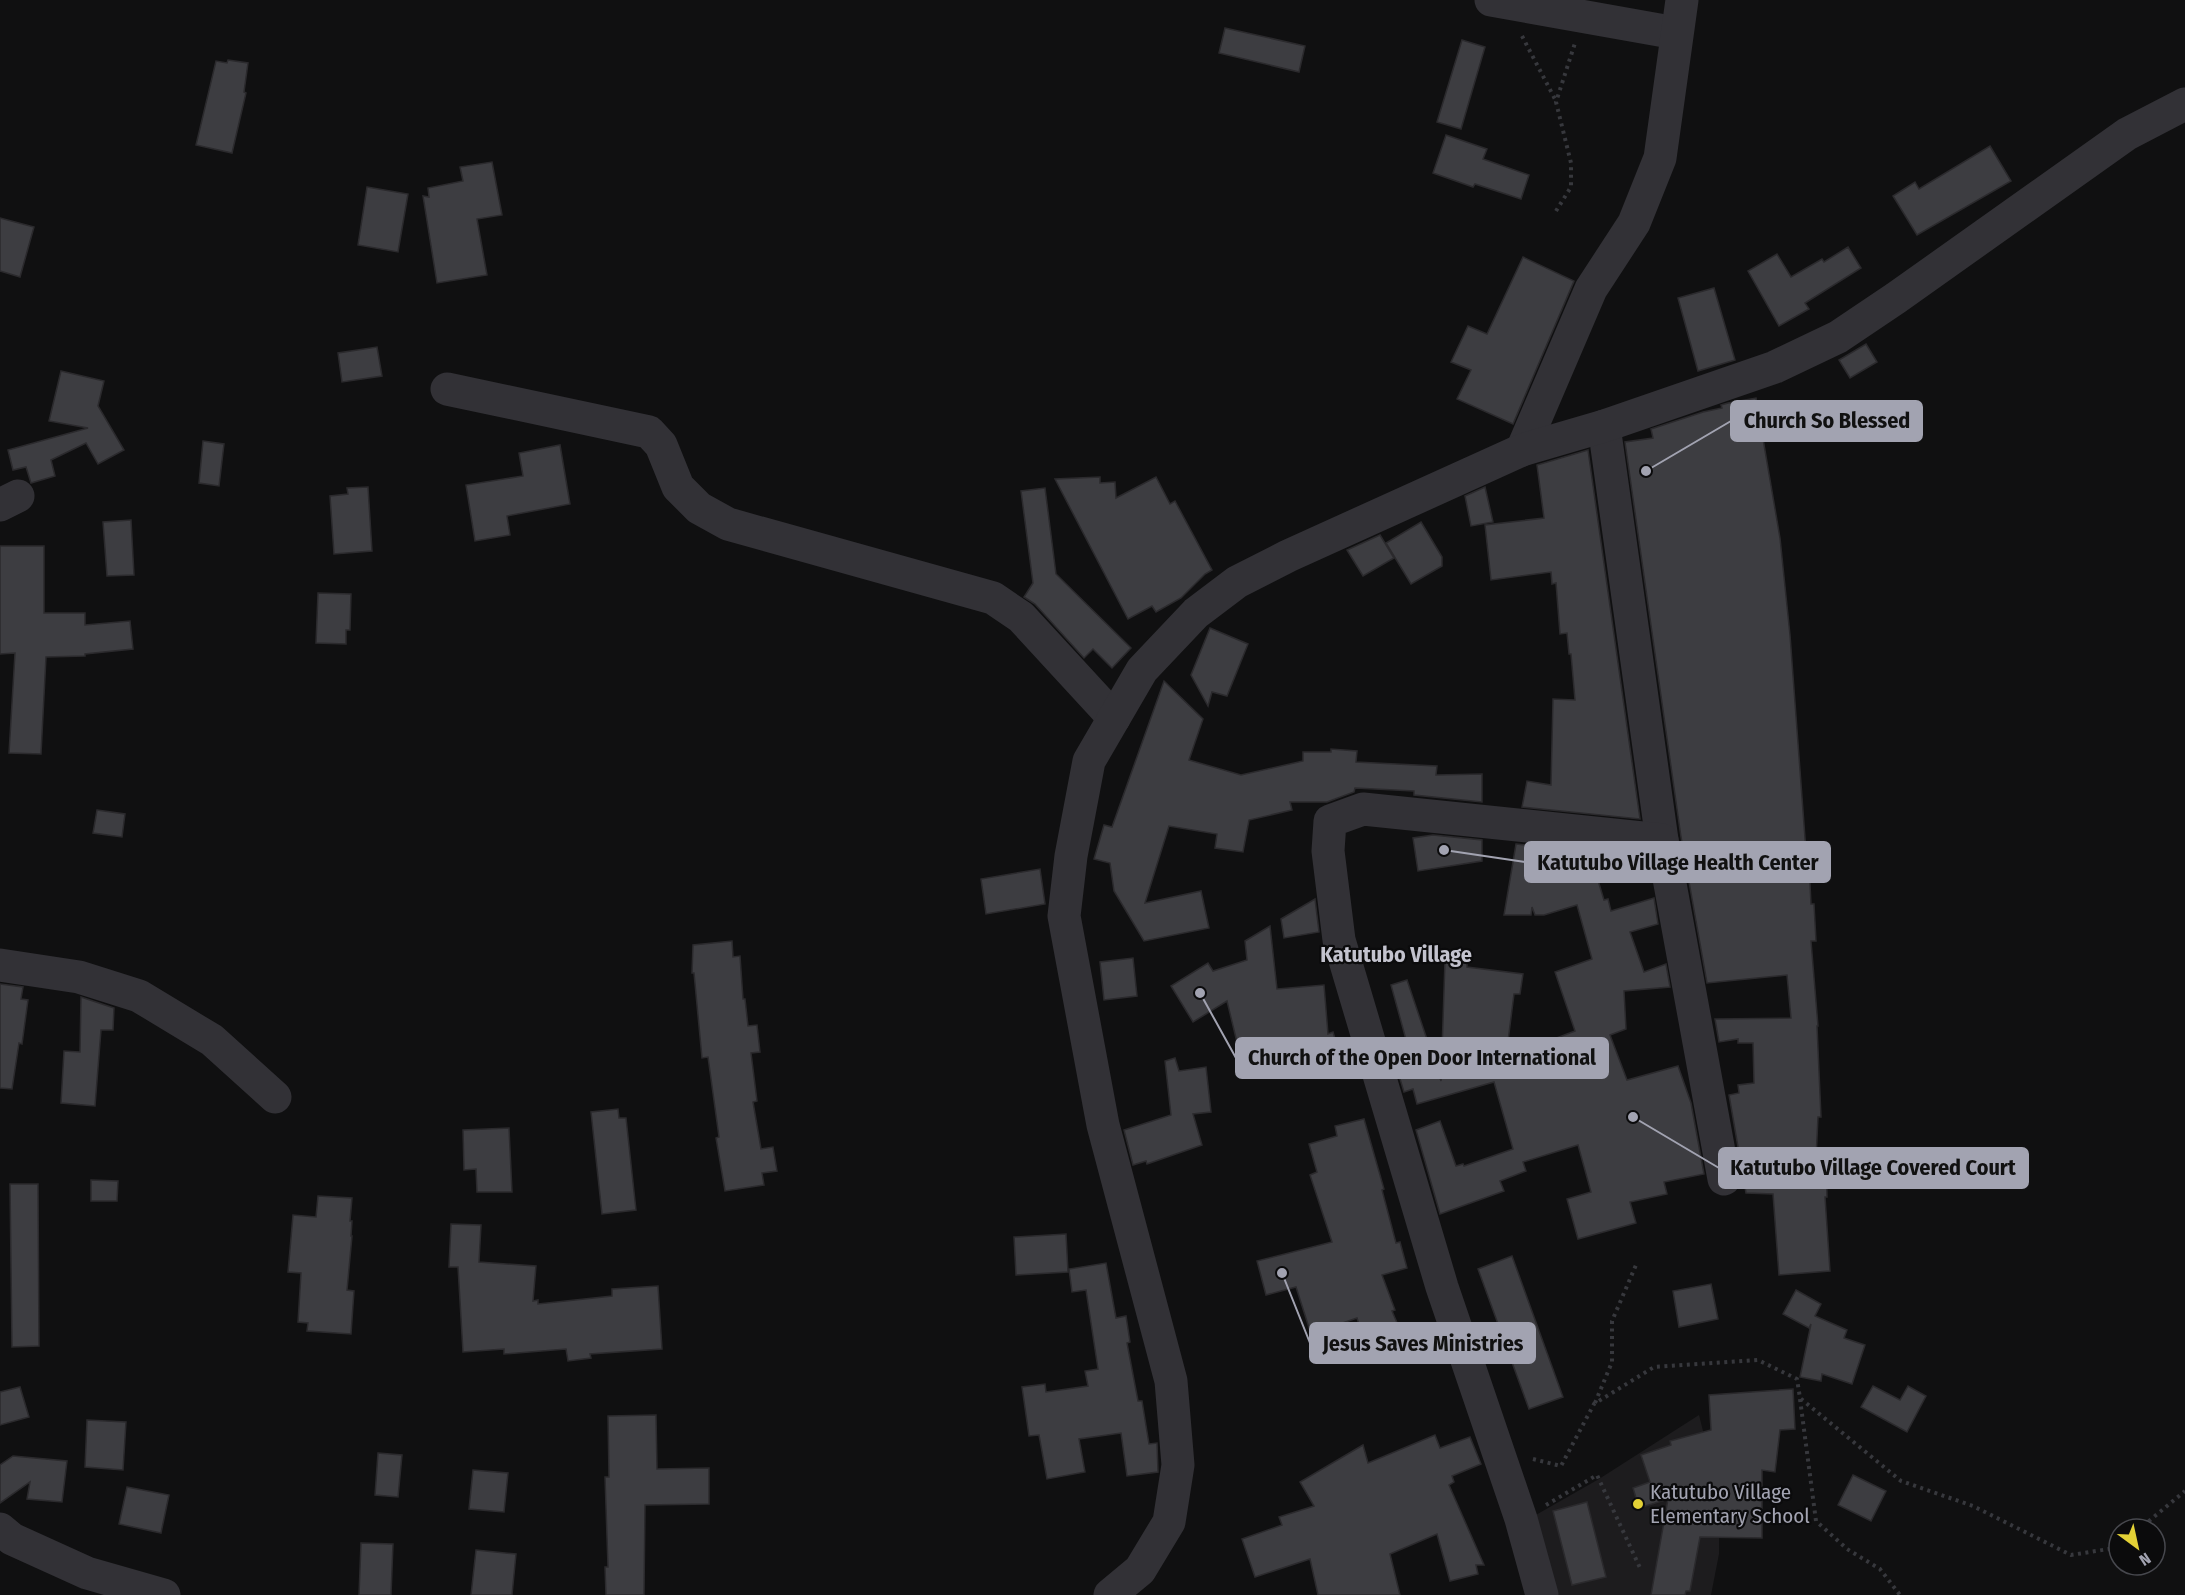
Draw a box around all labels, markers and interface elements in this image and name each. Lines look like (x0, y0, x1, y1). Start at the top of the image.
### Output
callout: Church So Blessed (1731, 401, 1922, 441)
text: Church So Blessed (1744, 407, 1910, 434)
callout: Katutubo Village Health Center (1525, 842, 1830, 882)
text: Katutubo Village Health Center (1537, 849, 1820, 876)
district label: Katutubo Village (1320, 941, 1472, 968)
callout: Church of the Open Door International (1236, 1038, 1608, 1078)
text: Church of the Open Door International (1248, 1044, 1597, 1071)
callout: Katutubo Village Covered Court (1719, 1148, 2028, 1188)
text: Katutubo Village Covered Court (1730, 1154, 2016, 1181)
callout: Jesus Saves Ministries (1310, 1323, 1535, 1363)
text: Jesus Saves Ministries (1321, 1330, 1524, 1357)
place label: Katutubo Village Elementary School (1650, 1479, 1810, 1529)
marker: Katutubo Village Elementary School (1631, 1497, 1645, 1511)
north arrow (2107, 1517, 2167, 1577)
text: N (2136, 1549, 2154, 1570)

